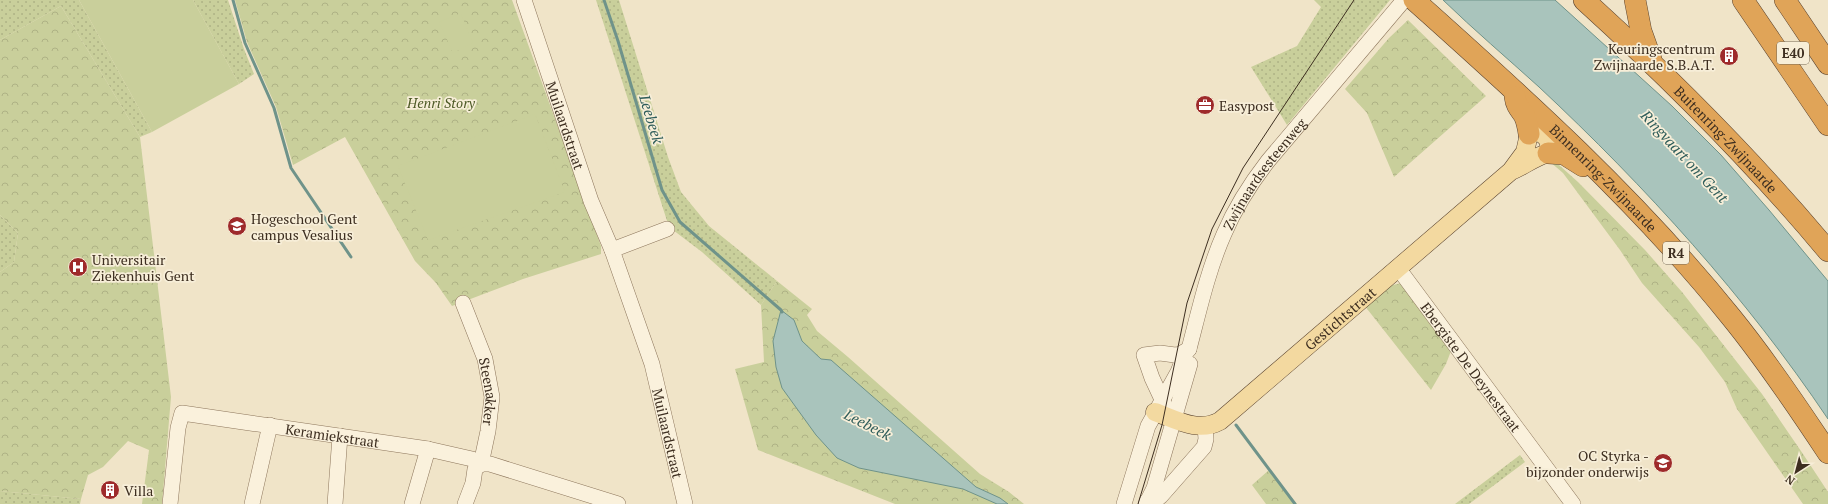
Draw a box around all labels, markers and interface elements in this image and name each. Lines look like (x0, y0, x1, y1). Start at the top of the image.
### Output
place label: Keuringscentrum Zwijnaarde S.B.A.T. (1594, 39, 1715, 74)
road number: E40 (1777, 42, 1809, 64)
building icon: Keuringscentrum Zwijnaarde S.B.A.T. (1718, 45, 1740, 67)
street label: Muilaardstraat (542, 79, 590, 173)
street label: Buitenring-Zwijnaarde (1671, 81, 1782, 197)
water label: Leebeek (635, 91, 669, 147)
park label: Henri Story (406, 93, 476, 112)
office icon: Easypost (1194, 94, 1216, 116)
place label: Easypost (1219, 96, 1275, 115)
water label: Ringvaart om Gent (1636, 105, 1734, 207)
street label: Zwijnaardsesteenweg (1218, 113, 1310, 233)
street label: Binnenring-Zwijnaarde (1546, 120, 1662, 236)
place label: Hogeschool Gent campus Vesalius (251, 209, 358, 244)
school or university icon: Hogeschool Gent campus Vesalius (226, 215, 248, 237)
road number: R4 (1663, 242, 1689, 264)
place label: Universitair Ziekenhuis Gent (92, 250, 195, 285)
hospital icon: Universitair Ziekenhuis Gent (67, 256, 89, 278)
street label: Gestichtstraat (1300, 282, 1380, 354)
street label: Ebergiste De Deynestraat (1417, 298, 1526, 436)
street label: Steenakker (475, 356, 502, 427)
street label: Muilaardstraat (648, 386, 688, 481)
water label: Leebeek (840, 403, 896, 445)
street label: Keramiekstraat (284, 419, 381, 451)
place label: OC Styrka - bijzonder onderwijs (1526, 446, 1649, 481)
school or university icon: OC Styrka - bijzonder onderwijs (1652, 452, 1674, 474)
north arrow (1776, 452, 1816, 492)
text: N (1782, 472, 1798, 488)
building icon: Villa (99, 479, 121, 501)
place label: Villa (124, 481, 153, 500)

